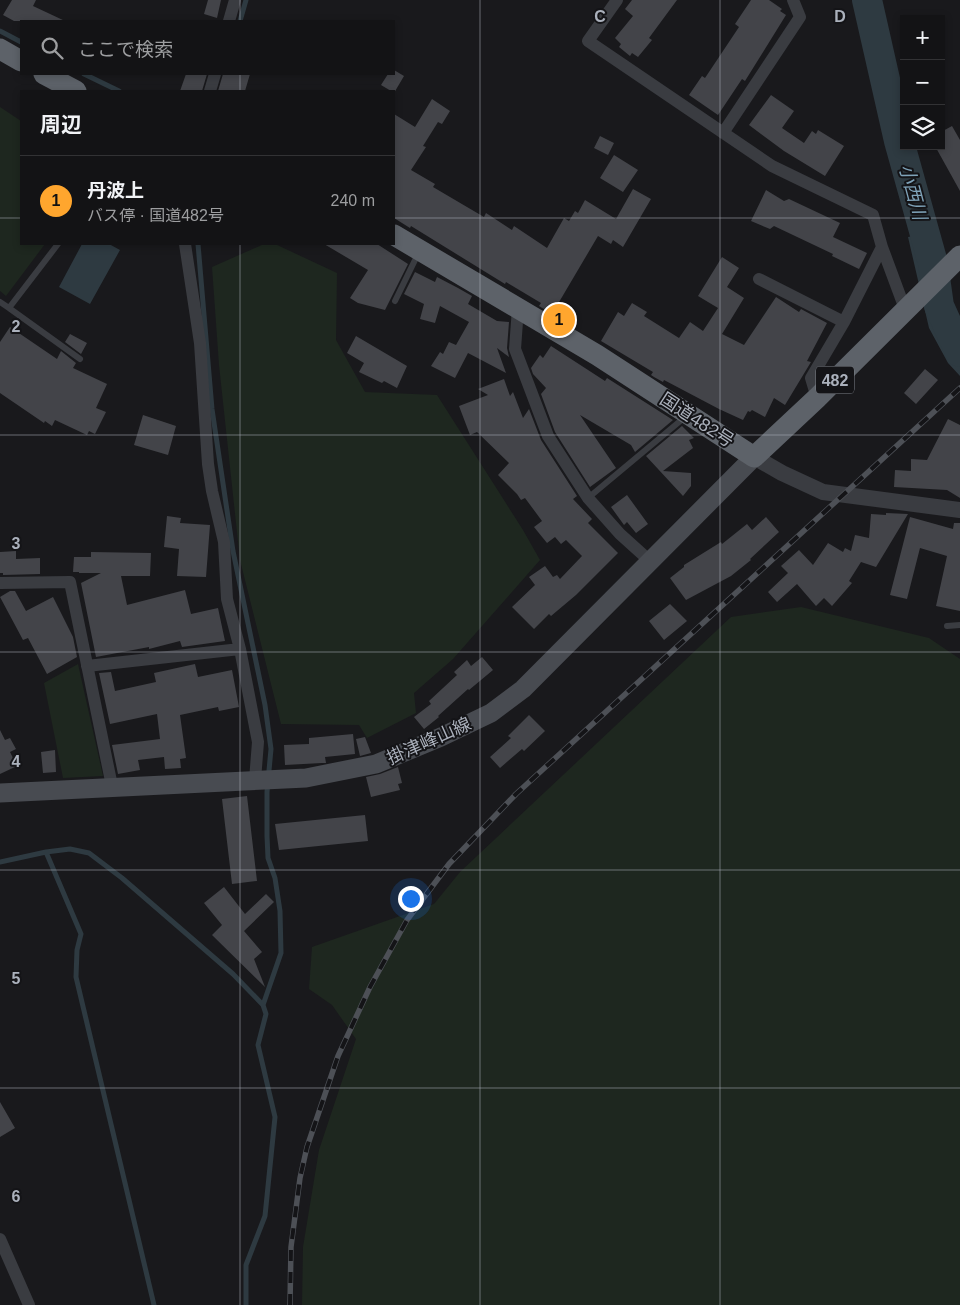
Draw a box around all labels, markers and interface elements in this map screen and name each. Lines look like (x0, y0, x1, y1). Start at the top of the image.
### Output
text: C (594, 8, 606, 25)
text: D (834, 8, 846, 25)
map controls (900, 15, 945, 150)
button: + (900, 15, 945, 60)
search box (20, 20, 395, 75)
icon: search (38, 34, 66, 62)
text: ここで検索 (78, 39, 173, 60)
button: − (900, 60, 945, 105)
button: layers (900, 105, 945, 150)
text: 周辺 (40, 113, 82, 136)
water label: 小西川 (895, 162, 931, 224)
text: 丹波上 (87, 180, 144, 201)
text: 1 (52, 192, 60, 209)
text: 240 m (331, 192, 375, 209)
text: バス停 · 国道482号 (87, 207, 224, 224)
pin: 1 (543, 301, 575, 339)
text: 2 (12, 318, 21, 335)
road number: 482 (816, 366, 854, 394)
street label: 国道482号 (656, 389, 738, 451)
text: 3 (12, 535, 21, 552)
street label: 掛津峰山線 (384, 714, 474, 768)
text: 4 (12, 753, 21, 770)
your location (398, 886, 424, 912)
text: 5 (12, 970, 21, 987)
text: 6 (12, 1188, 21, 1205)

